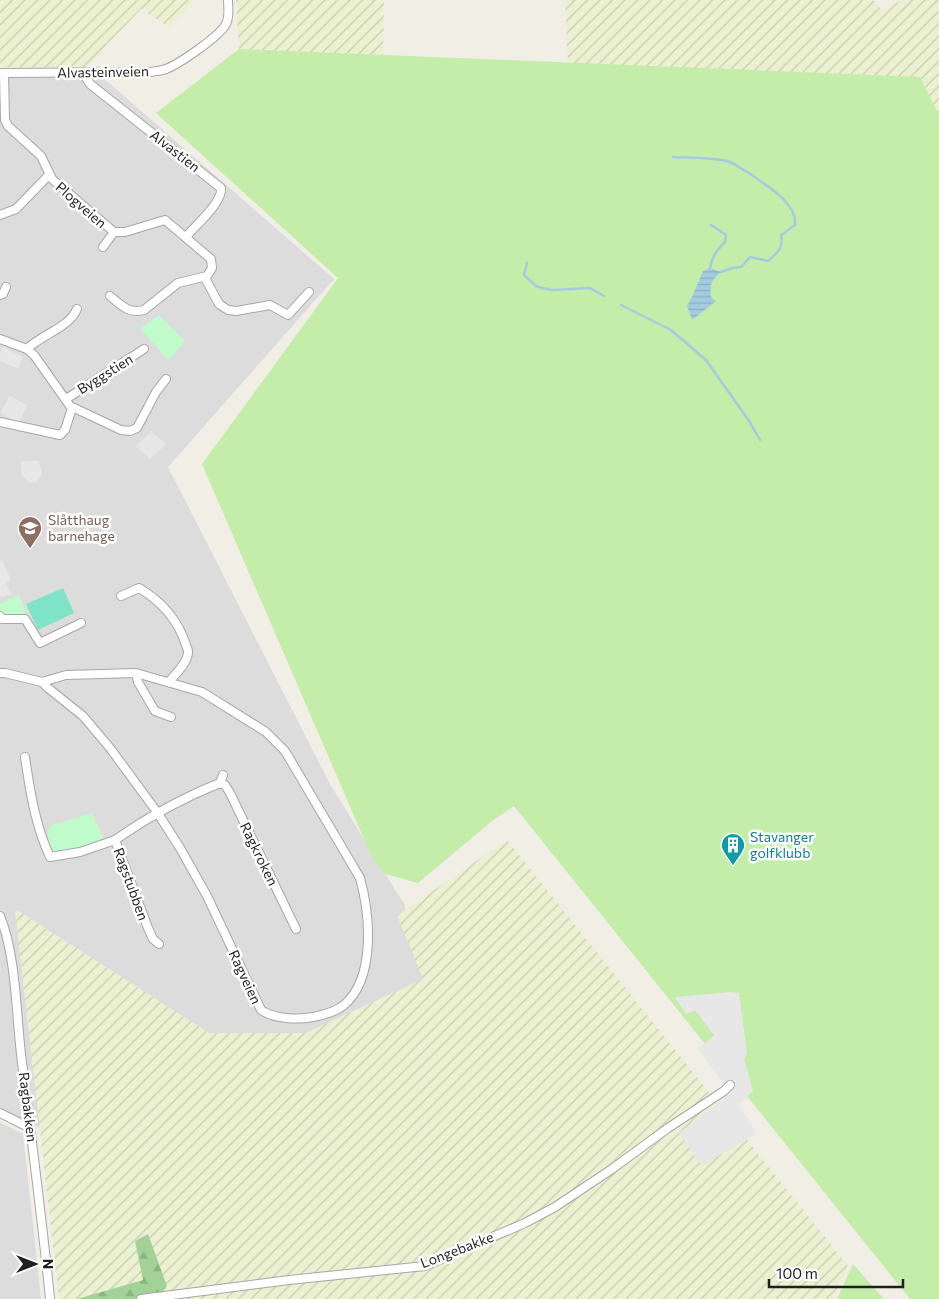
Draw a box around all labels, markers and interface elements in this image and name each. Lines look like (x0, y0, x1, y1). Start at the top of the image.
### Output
street label: Alvasteinveien (57, 62, 149, 81)
street label: Alvastien (147, 126, 204, 175)
street label: Plogveien (52, 178, 110, 231)
street label: Byggstien (74, 350, 136, 397)
place label: Slåtthaug barnehage (48, 511, 115, 544)
school or university icon: Slåtthaug barnehage (17, 515, 43, 549)
street label: Ragkroken (237, 819, 282, 888)
place label: Stavanger golfklubb (750, 828, 814, 861)
building icon: Stavanger golfklubb (720, 832, 746, 866)
street label: Ragstubben (110, 845, 152, 923)
street label: Ragveien (226, 947, 265, 1006)
street label: Ragbakken (16, 1071, 41, 1143)
street label: Longebakke (418, 1228, 496, 1271)
north arrow (10, 1239, 60, 1289)
scale bar (769, 1256, 903, 1288)
text: N (40, 1259, 57, 1269)
text: 100 m (776, 1264, 818, 1282)

